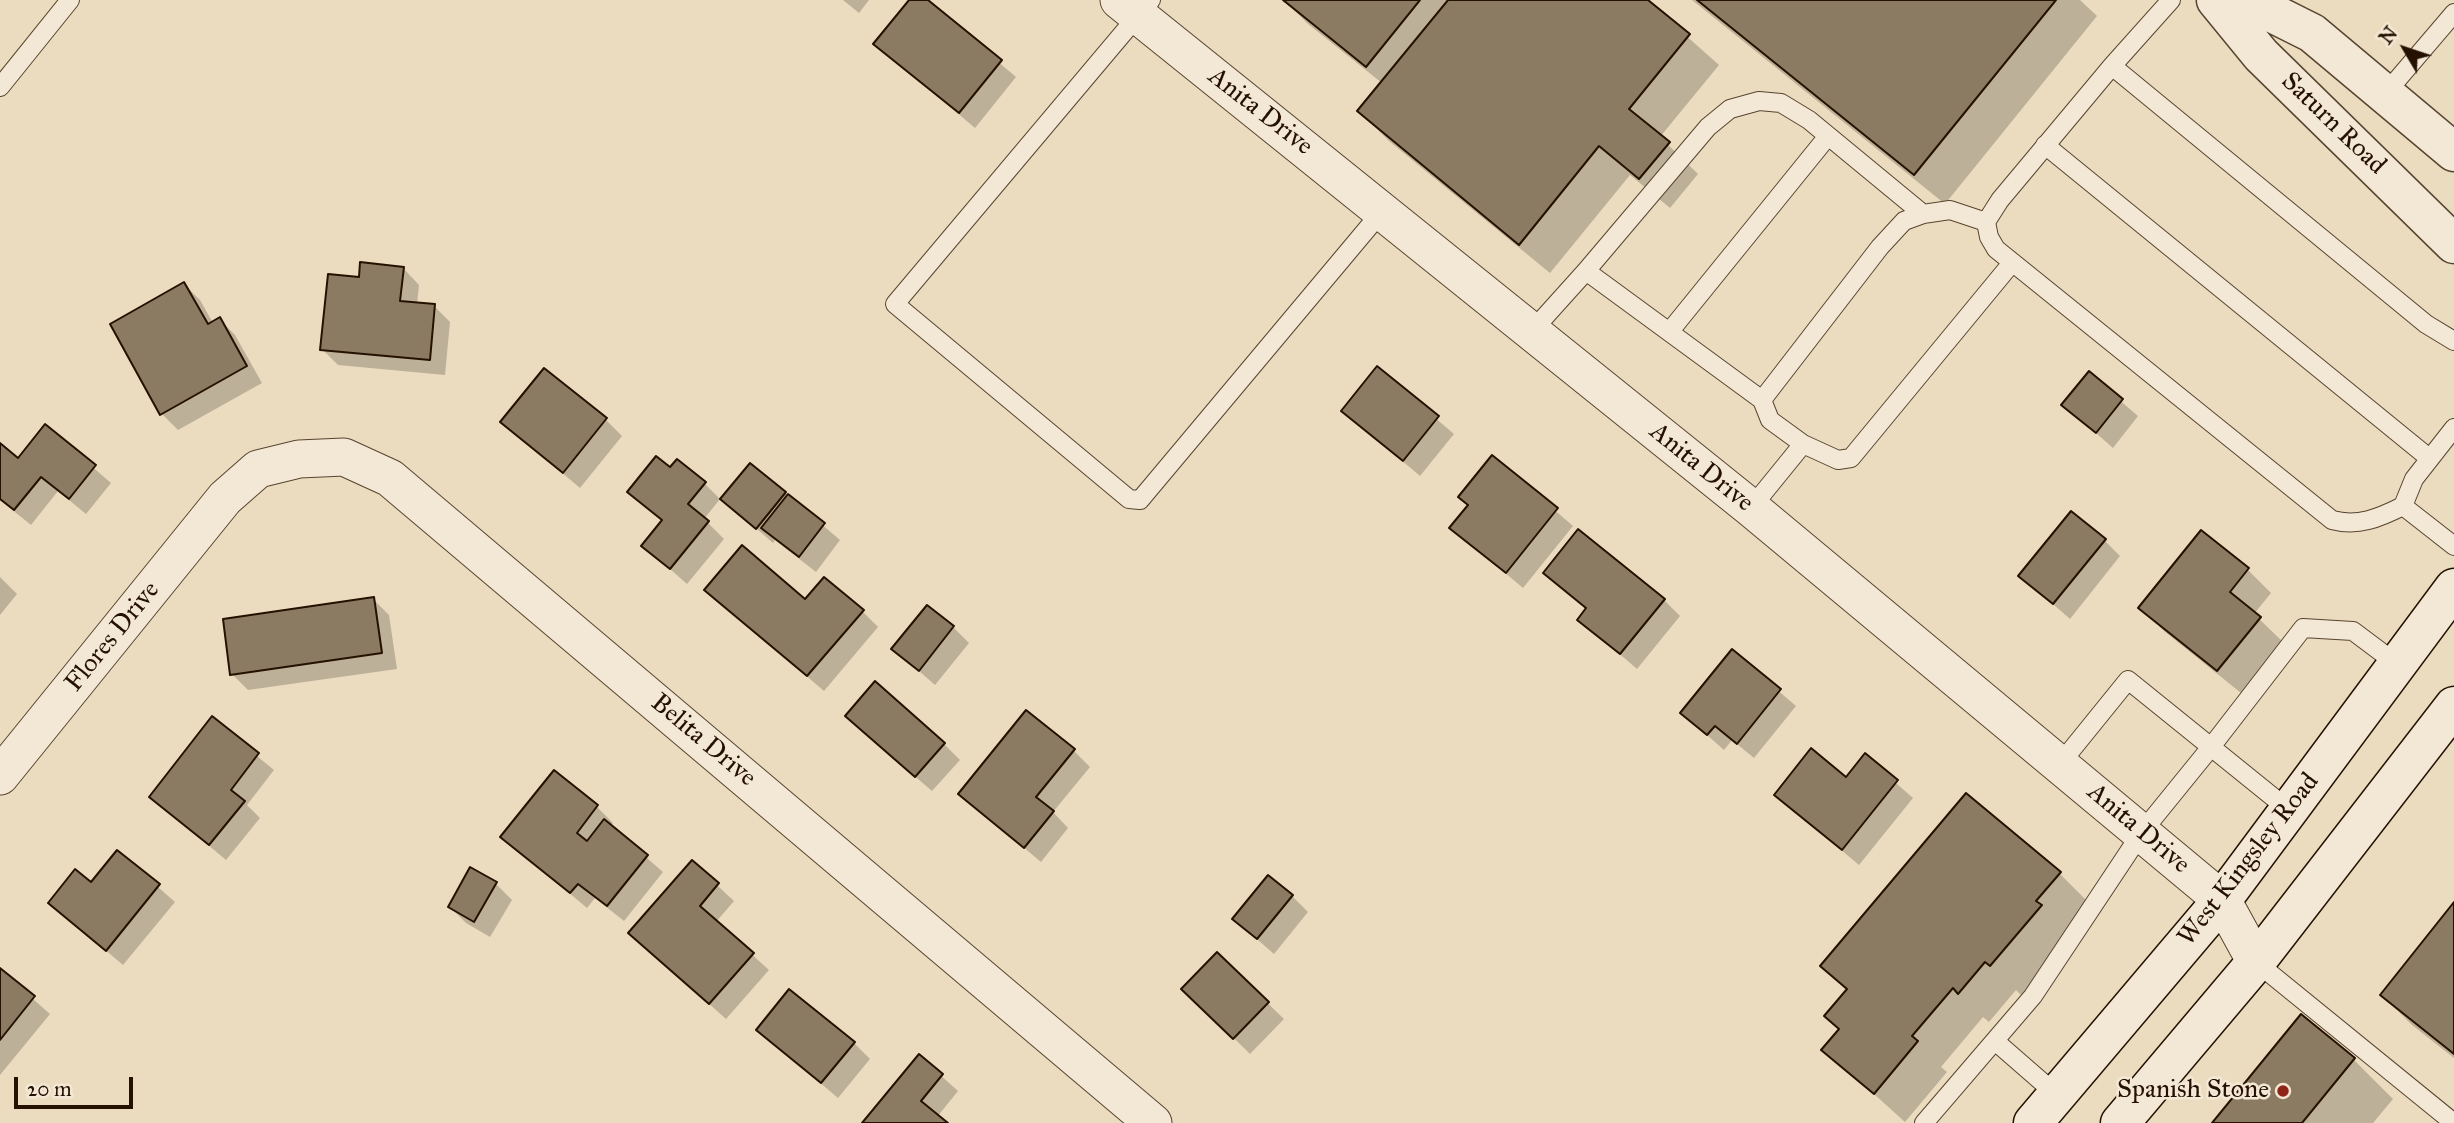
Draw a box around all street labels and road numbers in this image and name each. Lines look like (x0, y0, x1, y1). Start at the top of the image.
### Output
street label: Anita Drive (1201, 61, 1319, 163)
street label: Saturn Road (2274, 66, 2392, 182)
street label: Anita Drive (1643, 417, 1759, 519)
street label: Flores Drive (59, 576, 167, 698)
street label: Belita Drive (644, 688, 762, 794)
street label: West Kingsley Road (2172, 767, 2326, 953)
street label: Anita Drive (2080, 777, 2196, 881)

